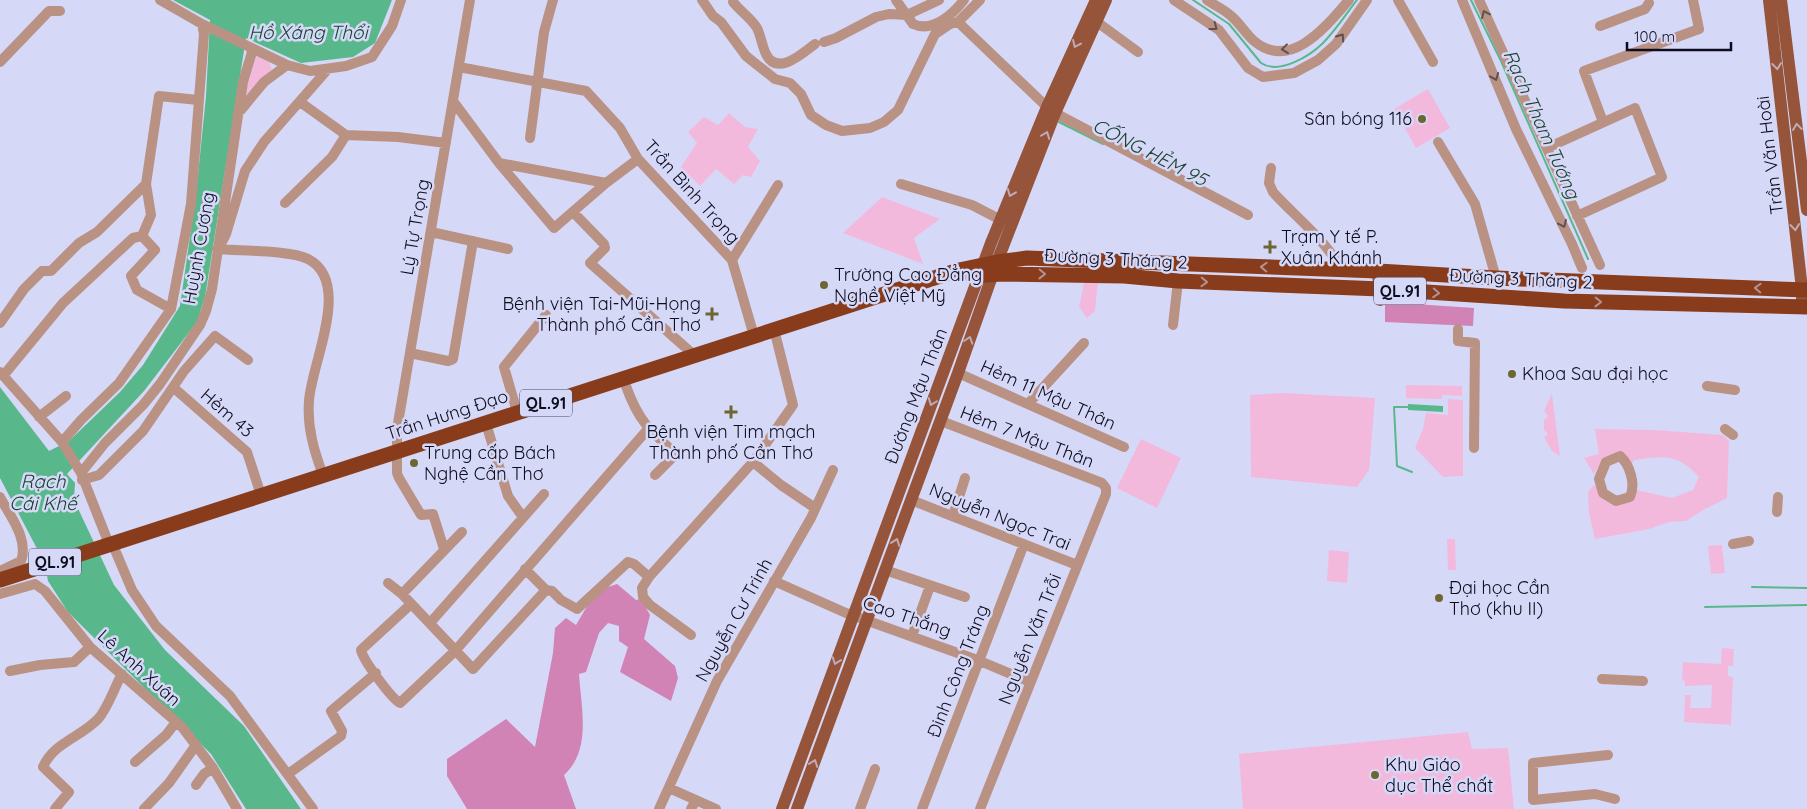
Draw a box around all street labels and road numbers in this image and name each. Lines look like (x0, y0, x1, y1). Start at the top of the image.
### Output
street label: Trần Văn Hoài (1751, 94, 1788, 216)
street label: Trần Bình Trọng (639, 135, 745, 249)
street label: Lý Tự Trọng (395, 177, 434, 277)
street label: Huỳnh Cương (177, 190, 220, 306)
street label: Đường 3 Tháng 2 (1044, 243, 1188, 274)
street label: Đường 3 Tháng 2 (1449, 263, 1593, 294)
road number: QL.91 (1374, 278, 1426, 304)
street label: Đường Mậu Thân (879, 325, 952, 467)
street label: Hẻm 11 Mậu Thân (977, 354, 1120, 435)
street label: Hẻm 43 (196, 383, 259, 442)
street label: Trần Hưng Đạo (383, 384, 511, 445)
road number: QL.91 (520, 389, 572, 416)
street label: Hẻm 7 Mậu Thân (957, 400, 1097, 473)
street label: Nguyễn Ngọc Trai (926, 478, 1074, 555)
road number: QL.91 (29, 548, 81, 576)
street label: Nguyễn Cư Trinh (690, 554, 777, 686)
street label: Nguyễn Văn Trỗi (993, 570, 1066, 708)
street label: Cao Thắng (860, 591, 954, 642)
street label: Đinh Công Tráng (922, 601, 993, 741)
street label: Lê Anh Xuân (93, 624, 186, 711)

